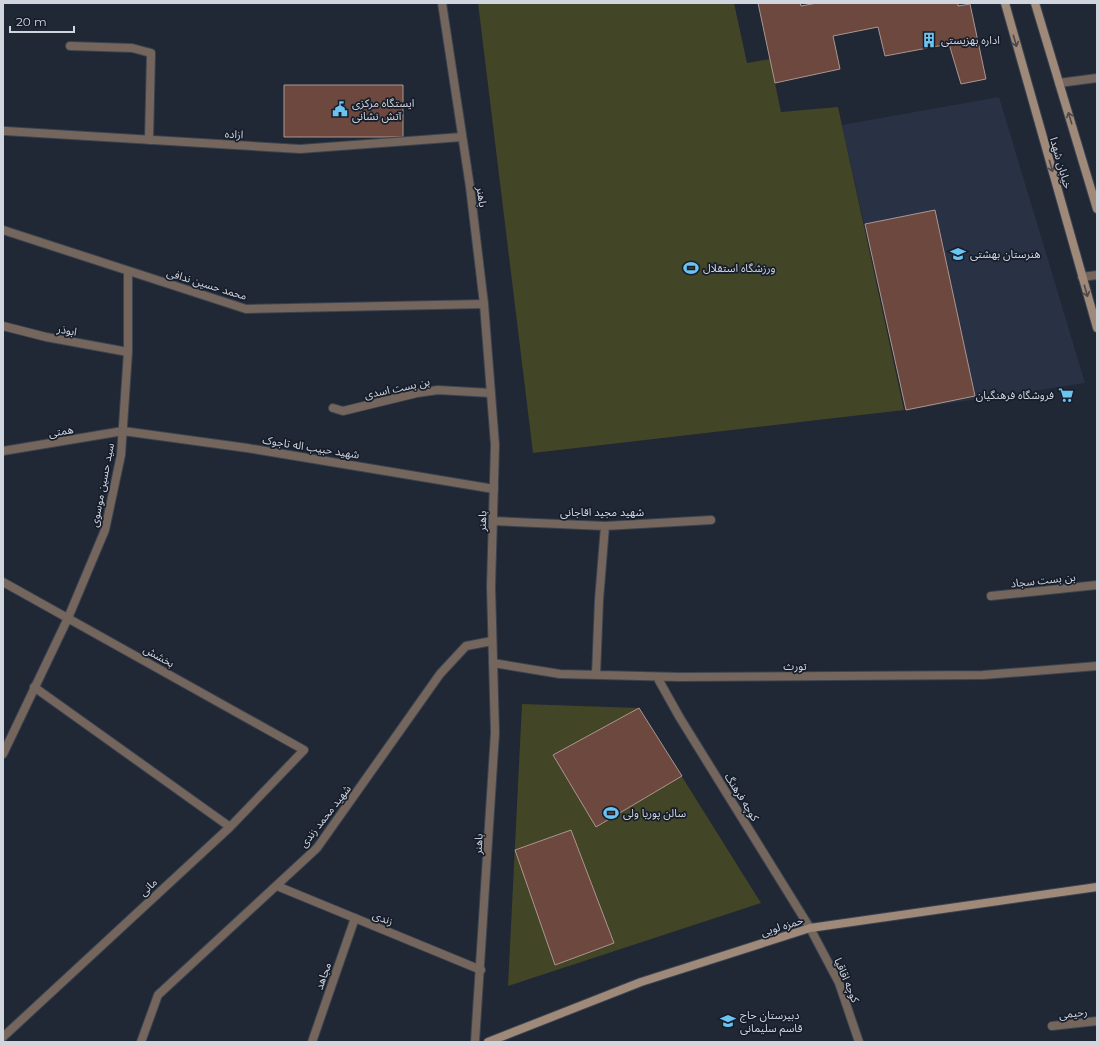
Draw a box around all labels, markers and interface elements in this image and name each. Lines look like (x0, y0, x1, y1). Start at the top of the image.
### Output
scale bar (10, 8, 74, 34)
text: 20 m (16, 14, 47, 29)
building icon: اداره بهزیستی (920, 31, 938, 49)
place label: اداره بهزیستی (941, 33, 1000, 47)
one-way arrow (1012, 34, 1019, 47)
place label: ایستگاه مرکزی آتش نشانی (352, 96, 414, 123)
public building icon: ایستگاه مرکزی آتش نشانی (331, 100, 349, 118)
one-way arrow (1066, 112, 1073, 125)
street label: ازاده (224, 127, 244, 141)
street label: خیابان شهدا (1047, 136, 1075, 191)
one-way arrow (1047, 159, 1055, 172)
street label: باهنر (474, 185, 490, 208)
school or university icon: هنرستان بهشتی (949, 245, 967, 263)
place label: هنرستان بهشتی (970, 247, 1041, 261)
sports icon: ورزشگاه استقلال (682, 259, 700, 277)
place label: ورزشگاه استقلال (703, 261, 776, 275)
street label: محمد حسین ندافی (165, 265, 249, 303)
one-way arrow (1083, 284, 1090, 297)
street label: ابوذر (55, 321, 78, 339)
street label: بن بست اسدی (363, 374, 431, 402)
supermarket icon: فروشگاه فرهنگیان (1057, 386, 1075, 404)
place label: فروشگاه فرهنگیان (976, 388, 1054, 402)
street label: همتی (48, 422, 74, 440)
street label: شهید حبیب اله تاجوک (262, 432, 361, 462)
street label: سید حسین موسوی (87, 441, 117, 528)
street label: شهید مجید اقاجانی (560, 505, 644, 519)
street label: باهنر (475, 510, 489, 533)
street label: بن بست سجاد (1010, 570, 1076, 590)
street label: بخشش (141, 642, 177, 670)
street label: تورث (783, 659, 807, 673)
street label: کوچه فرهنگ (721, 770, 763, 825)
street label: شهید محمد زندی (296, 782, 354, 850)
sports icon: سالن پوریا ولی (602, 804, 620, 822)
place label: سالن پوریا ولی (623, 806, 686, 821)
street label: باهنر (470, 833, 486, 856)
street label: مانی (136, 875, 160, 899)
street label: زندی (371, 908, 395, 928)
street label: حمزه لویی (759, 913, 805, 939)
street label: کوچه اقاقیا (830, 955, 863, 1005)
street label: مجاهد (312, 960, 334, 992)
street label: رحیمی (1058, 1004, 1088, 1022)
place label: دبیرستان حاج قاسم سلیمانی (740, 1008, 803, 1037)
school or university icon: دبیرستان حاج قاسم سلیمانی (719, 1012, 737, 1030)

